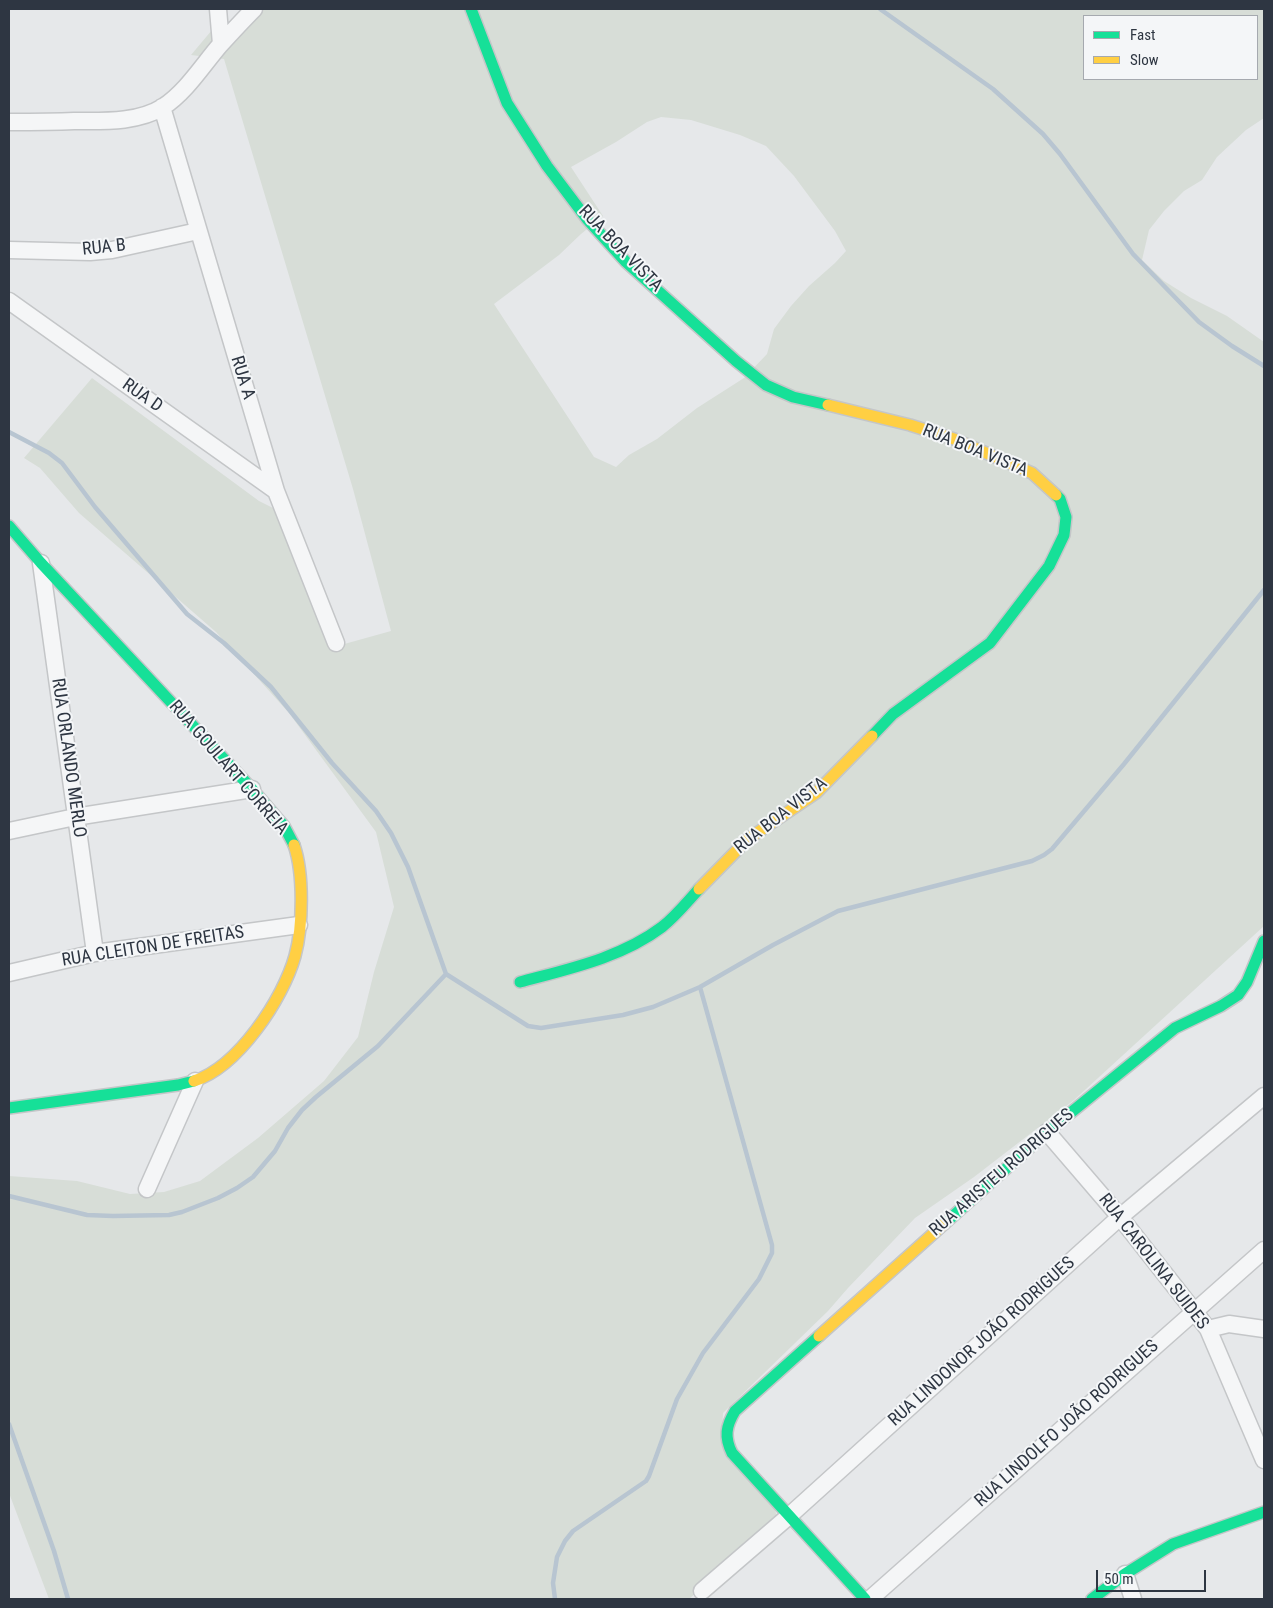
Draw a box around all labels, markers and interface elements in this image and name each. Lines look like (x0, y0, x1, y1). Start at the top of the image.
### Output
legend (1083, 15, 1258, 80)
text: Fast (1130, 26, 1155, 44)
text: Slow (1130, 51, 1159, 69)
street label: RUA BOA VISTA (573, 201, 667, 297)
street label: RUA B (81, 235, 127, 261)
street label: RUA A (225, 354, 259, 402)
street label: RUA D (118, 374, 166, 418)
street label: RUA BOA VISTA (919, 420, 1031, 482)
street label: RUA ORLANDO MERLO (46, 677, 90, 839)
street label: RUA GOULART CORREIA (164, 696, 292, 840)
street label: RUA BOA VISTA (730, 773, 832, 859)
street label: RUA CLEITON DE FREITAS (60, 922, 246, 972)
street label: RUA ARISTEU RODRIGUES (925, 1104, 1079, 1242)
street label: RUA CAROLINA SUIDES (1093, 1190, 1213, 1334)
street label: RUA LINDONOR JOÃO RODRIGUES (884, 1253, 1080, 1431)
street label: RUA LINDOLFO JOÃO RODRIGUES (971, 1336, 1163, 1512)
scale bar (1098, 1560, 1208, 1592)
text: 50 m (1104, 1570, 1134, 1588)

